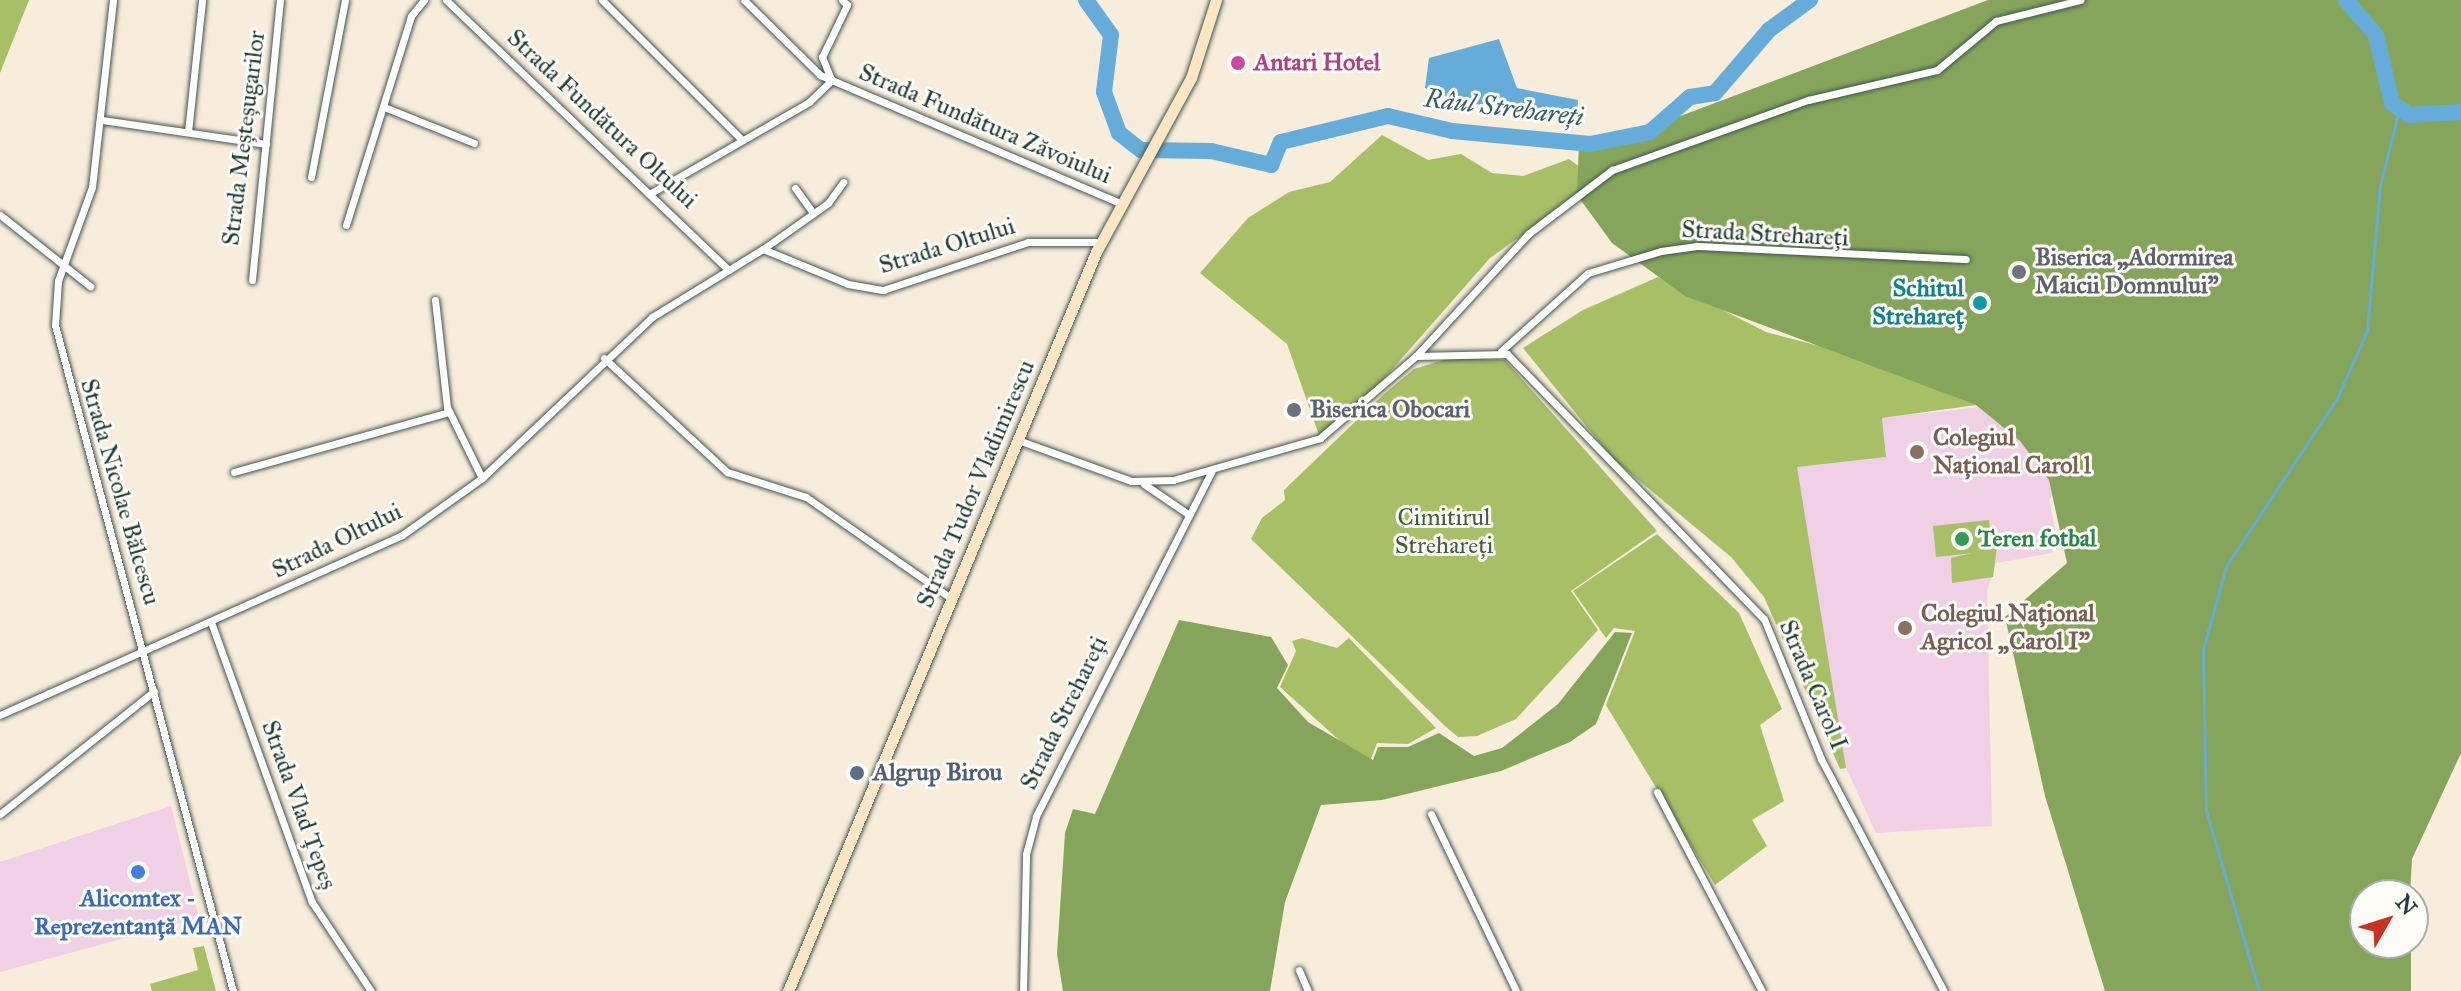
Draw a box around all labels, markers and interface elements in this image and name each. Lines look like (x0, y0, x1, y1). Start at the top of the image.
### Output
street label: Strada Fundătura Oltului (501, 23, 703, 215)
street label: Strada Meșteșugarilor (217, 29, 271, 247)
place label: Antari Hotel (1254, 49, 1380, 77)
marker: Antari Hotel (1229, 54, 1247, 72)
street label: Strada Fundătura Zăvoiului (855, 58, 1115, 190)
water label: Râul Strehareți (1422, 83, 1586, 133)
street label: Strada Oltului (876, 212, 1018, 280)
street label: Strada Strehareți (1681, 215, 1849, 253)
place label: Biserica „Adormirea Maicii Domnului” (2035, 244, 2233, 300)
marker: Biserica „Adormirea Maicii Domnului” (2010, 263, 2028, 281)
place label: Schitul Strehareț (1872, 275, 1964, 331)
marker: Schitul Strehareț (1971, 294, 1989, 312)
street label: Strada Tudor Vladimirescu (911, 356, 1041, 612)
street label: Strada Nicolae Bălcescu (74, 376, 166, 608)
place label: Biserica Obocari (1310, 396, 1470, 424)
marker: Biserica Obocari (1285, 401, 1303, 419)
place label: Colegiul Național Carol l (1933, 424, 2091, 480)
marker: Colegiul Național Carol l (1908, 443, 1926, 461)
street label: Strada Oltului (268, 497, 406, 585)
park label: Cimitirul Strehareți (1395, 504, 1493, 560)
place label: Teren fotbal (1978, 525, 2096, 553)
marker: Teren fotbal (1953, 530, 1971, 548)
place label: Colegiul Național Agricol „Carol I” (1921, 600, 2095, 656)
street label: Strada Carol I (1773, 616, 1853, 754)
marker: Colegiul Național Agricol „Carol I” (1896, 619, 1914, 637)
street label: Strada Strehareți (1014, 632, 1114, 794)
street label: Strada Vlad Țepeș (255, 717, 343, 893)
place label: Algrup Birou (873, 759, 1002, 787)
marker: Algrup Birou (848, 764, 866, 782)
marker: Alicomtex - Reprezentanță MAN (129, 863, 147, 881)
north arrow (2349, 879, 2429, 959)
place label: Alicomtex - Reprezentanță MAN (34, 885, 242, 941)
text: N (2390, 889, 2423, 921)

